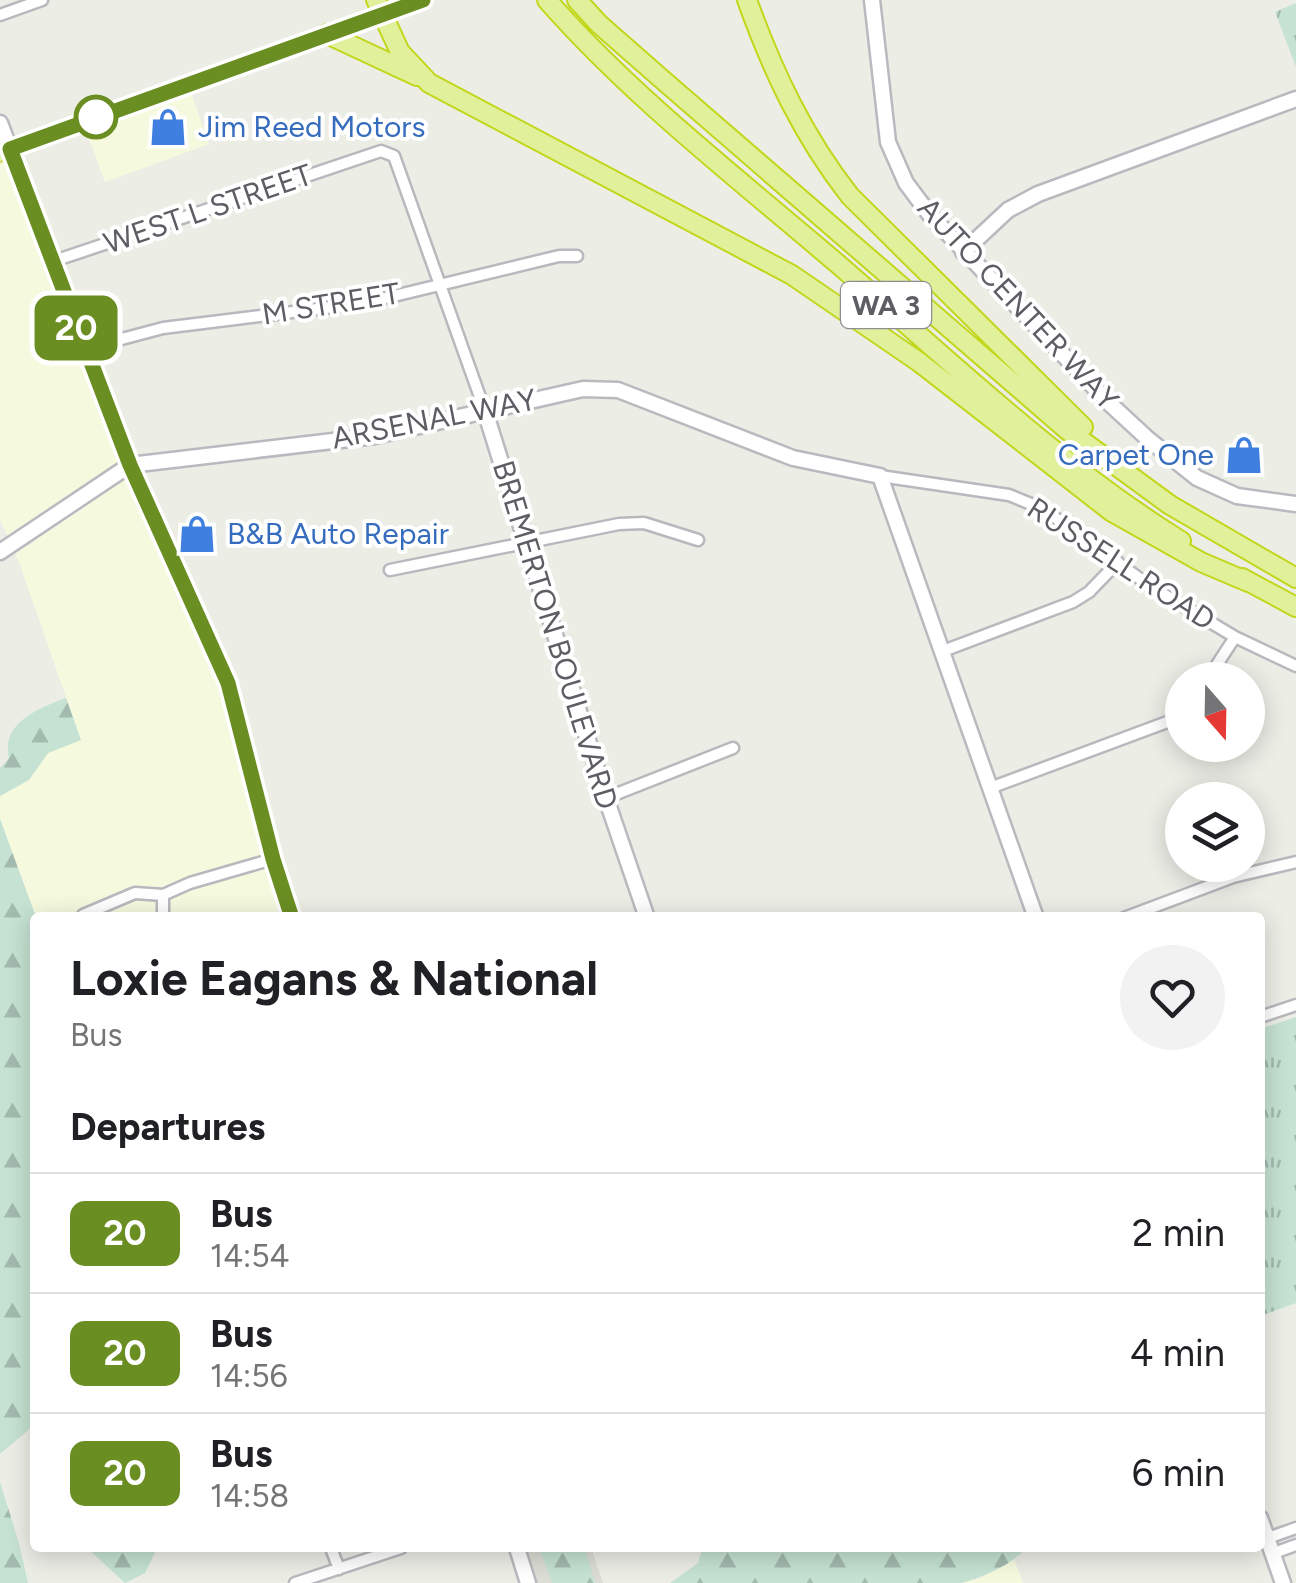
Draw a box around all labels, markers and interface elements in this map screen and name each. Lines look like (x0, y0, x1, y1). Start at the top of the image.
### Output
unlabelled marker (75, 96, 117, 138)
shop icon: Jim Reed Motors (147, 106, 189, 148)
place label: Jim Reed Motors (198, 108, 425, 145)
street label: WEST L STREET (99, 155, 317, 261)
street label: AUTO CENTER WAY (910, 190, 1127, 418)
street label: M STREET (260, 274, 403, 333)
road number: WA 3 (841, 282, 931, 328)
line badge: 20 (31, 296, 121, 360)
text: 20 (55, 307, 97, 349)
street label: ARSENAL WAY (328, 381, 539, 456)
shop icon: Carpet One (1223, 434, 1265, 476)
place label: Carpet One (1058, 436, 1214, 473)
street label: BREMERTON BOULEVARD (485, 456, 626, 814)
street label: RUSSELL ROAD (1021, 489, 1222, 638)
shop icon: B&B Auto Repair (176, 513, 218, 555)
place label: B&B Auto Repair (227, 515, 449, 552)
north arrow (1165, 662, 1265, 762)
map controls (1165, 662, 1265, 882)
button: layers (1165, 782, 1265, 882)
button: heart (1120, 945, 1225, 1050)
text: Loxie Eagans & National (70, 949, 598, 1007)
text: Bus (70, 1016, 122, 1054)
text: Departures (70, 1104, 265, 1150)
text: Bus (210, 1191, 273, 1237)
text: 2 min (1132, 1210, 1225, 1256)
text: 20 (104, 1212, 146, 1254)
text: 14:54 (210, 1237, 289, 1275)
text: Bus (210, 1311, 273, 1357)
text: 4 min (1130, 1330, 1225, 1376)
text: 20 (104, 1332, 146, 1374)
text: 14:56 (210, 1357, 288, 1395)
text: Bus (210, 1431, 273, 1477)
text: 6 min (1132, 1450, 1225, 1496)
text: 20 (104, 1452, 146, 1494)
text: 14:58 (210, 1477, 289, 1515)

